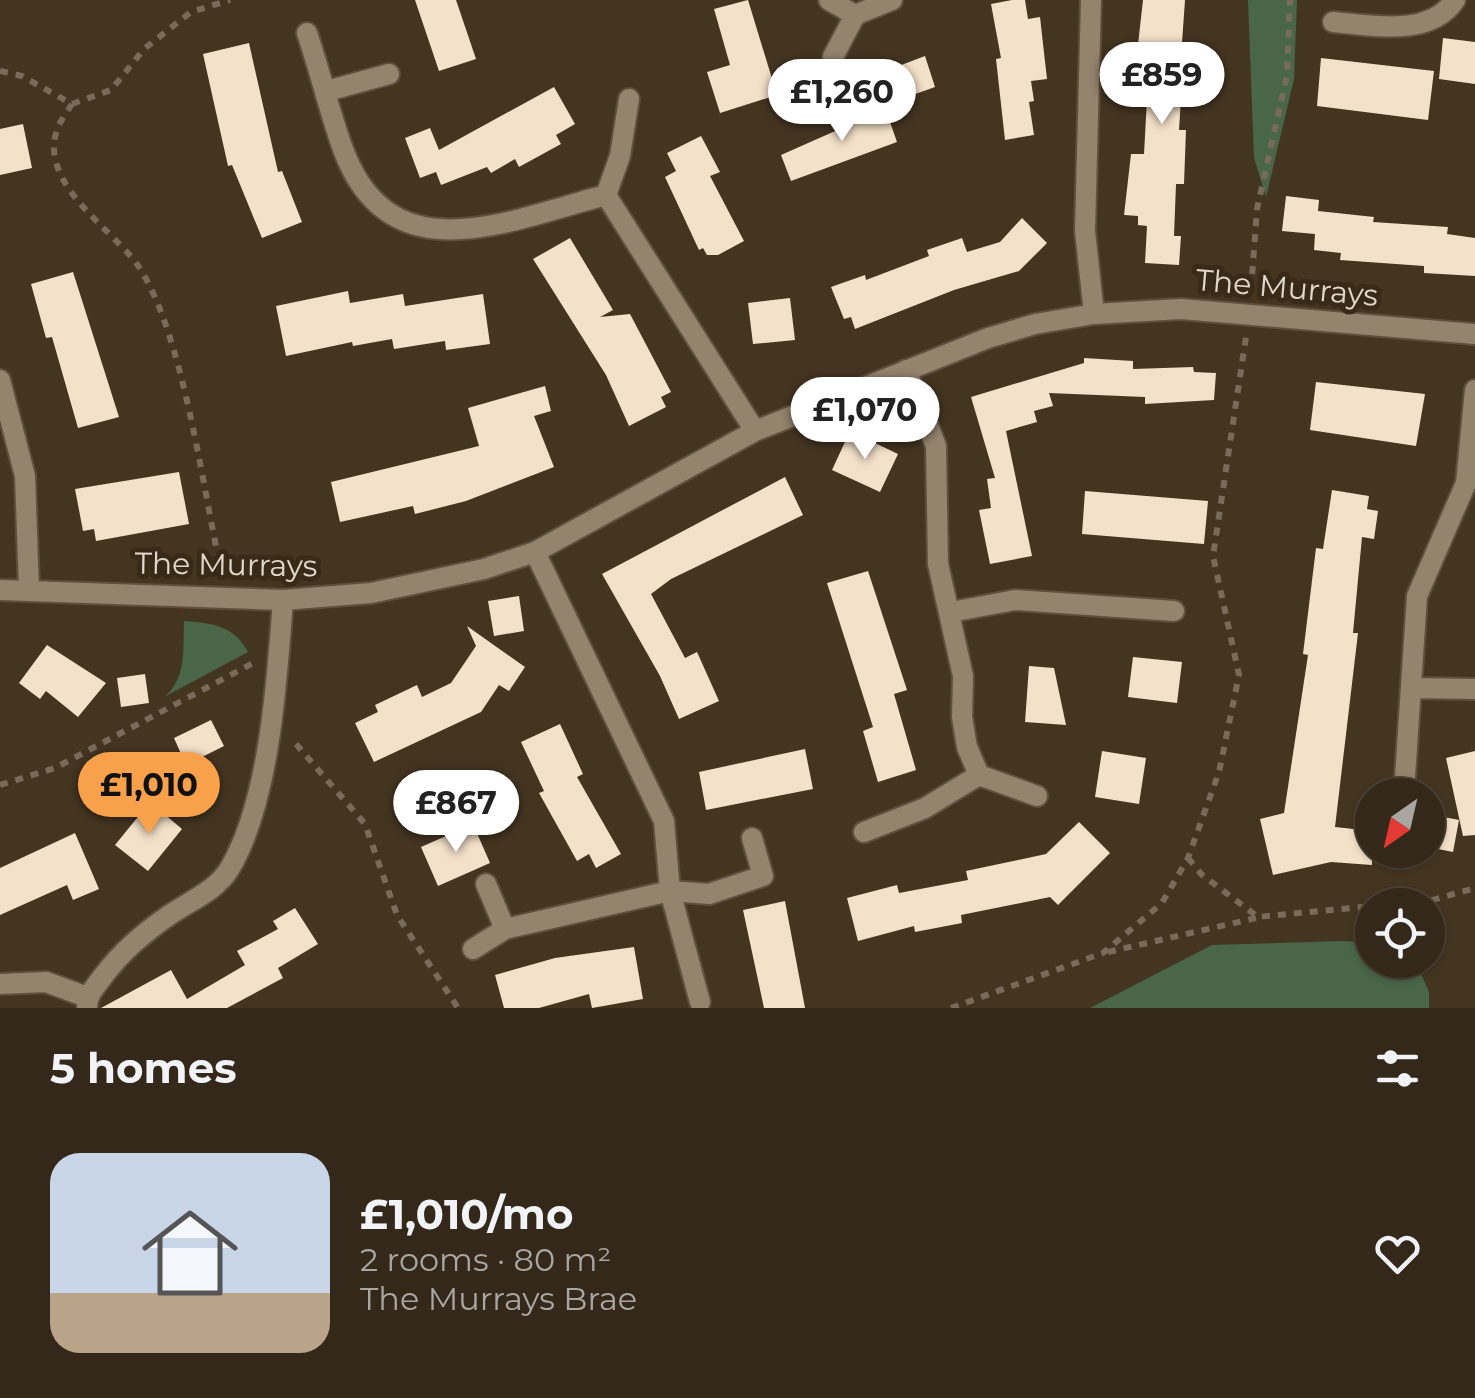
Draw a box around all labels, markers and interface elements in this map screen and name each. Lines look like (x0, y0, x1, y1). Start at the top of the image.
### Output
pin: £859 (1103, 42, 1221, 127)
text: £859 (1122, 55, 1202, 94)
pin: £1,260 (761, 59, 923, 144)
text: £1,260 (790, 72, 894, 111)
street label: The Murrays (1194, 261, 1380, 314)
pin: £1,070 (784, 377, 946, 462)
text: £1,070 (813, 390, 917, 429)
street label: The Murrays (134, 544, 318, 585)
pin: £1,010 (68, 752, 230, 837)
text: £1,010 (100, 765, 198, 804)
pin: £867 (397, 770, 515, 855)
north arrow (1355, 778, 1445, 868)
map controls (1355, 778, 1445, 978)
text: £867 (415, 783, 497, 822)
button: locate (1355, 888, 1445, 978)
icon: filters (1370, 1041, 1425, 1096)
text: 5 homes (50, 1042, 237, 1094)
text: £1,010/mo (360, 1188, 574, 1240)
icon: home (130, 1193, 250, 1313)
icon: heart (1370, 1226, 1425, 1281)
text: 2 rooms · 80 m² (360, 1240, 611, 1279)
text: The Murrays Brae (360, 1279, 637, 1318)

